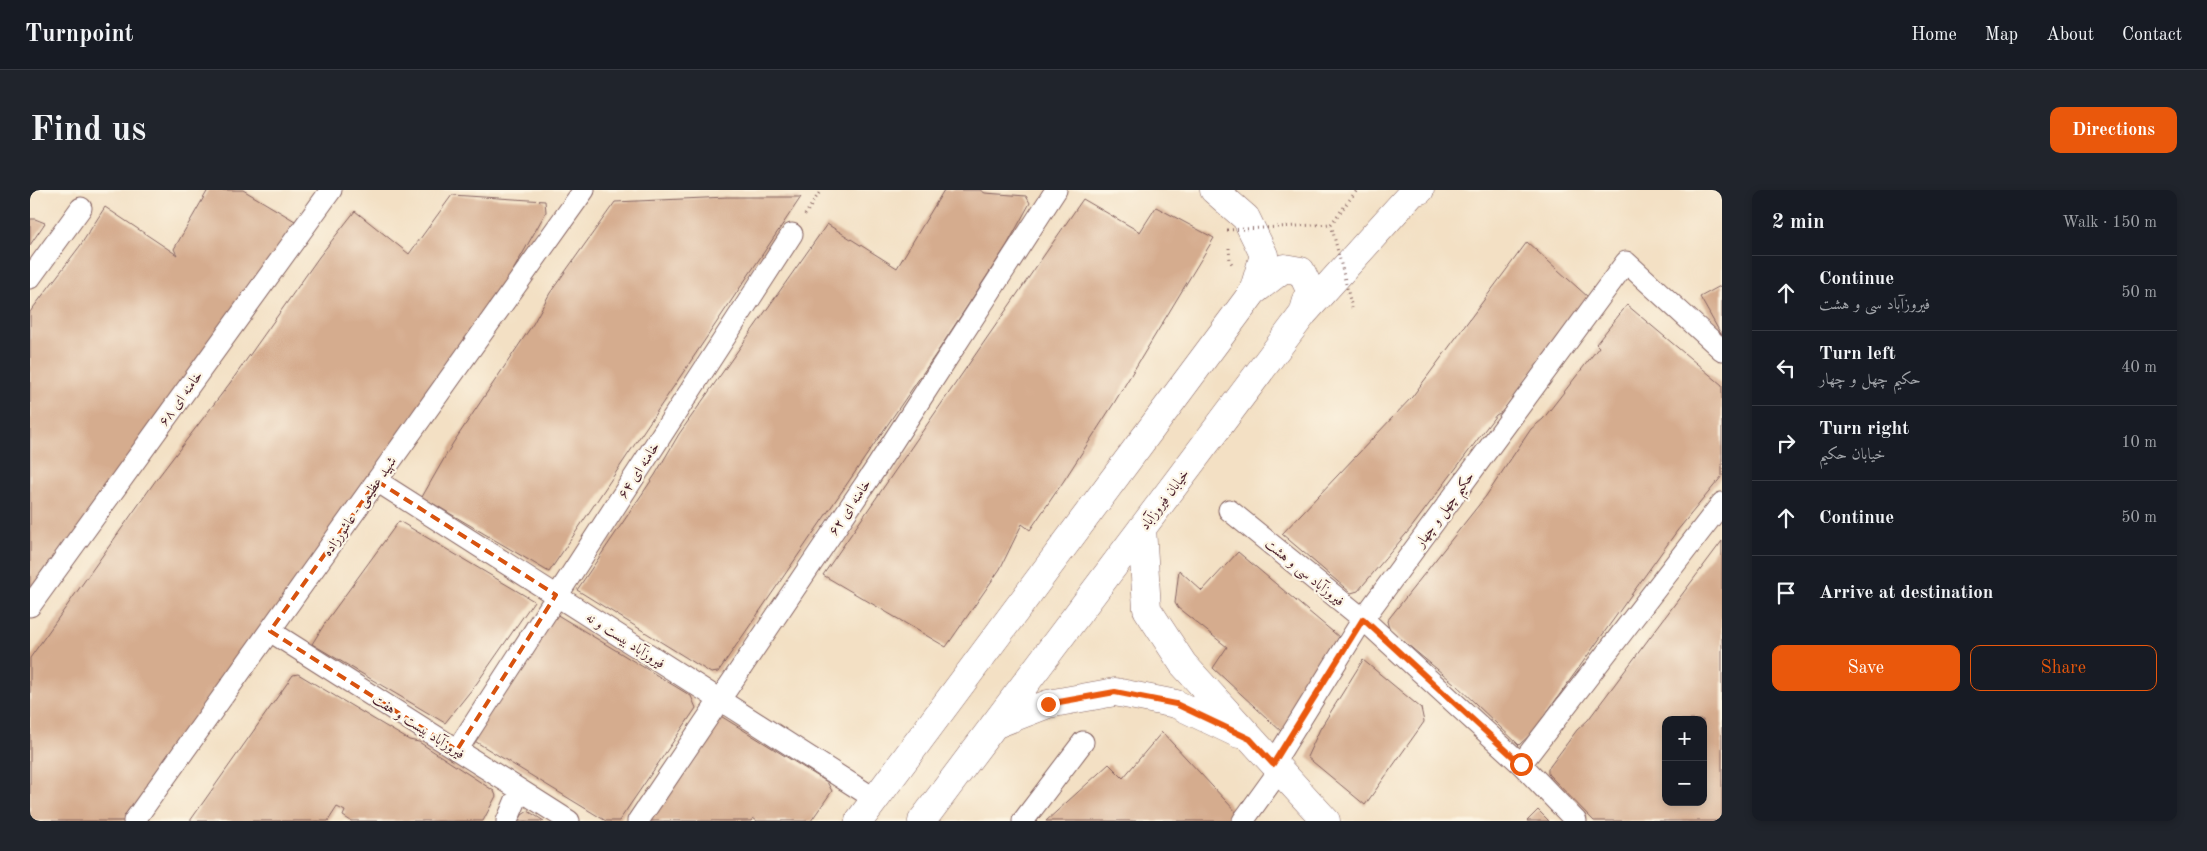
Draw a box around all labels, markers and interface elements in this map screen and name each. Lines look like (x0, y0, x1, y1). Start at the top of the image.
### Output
text: Turnpoint (25, 23, 133, 47)
text: Home (1911, 26, 1957, 44)
text: Map (1985, 26, 2018, 44)
text: About (2046, 26, 2094, 44)
text: Contact (2122, 26, 2182, 44)
button: Directions (2050, 107, 2177, 153)
text: Find us (30, 113, 146, 148)
text: 2 min (1772, 212, 1825, 233)
text: Walk · 150 m (2062, 215, 2157, 231)
text: Continue (1819, 270, 1894, 289)
icon: ahead (1772, 279, 1800, 307)
text: 50 m (2121, 285, 2157, 301)
text: فیروزآباد سی و هشت (1819, 297, 1930, 313)
text: Turn left (1819, 345, 1896, 364)
icon: left (1772, 354, 1800, 382)
text: 40 m (2121, 360, 2157, 376)
street label: خامنه ای ۶۸ (156, 369, 206, 429)
text: حکیم چهل و چهار (1819, 372, 1921, 388)
text: Turn right (1819, 420, 1909, 439)
icon: right (1772, 429, 1800, 457)
text: 10 m (2121, 435, 2157, 451)
street label: خامنه ای ۶۴ (616, 440, 663, 502)
text: خیابان حکیم (1819, 447, 1885, 463)
street label: شهید عظیمی - عاشورزاده (320, 454, 401, 560)
street label: خیابان فیروزآباد (1136, 466, 1193, 533)
street label: حکیم چهل و چهار (1411, 469, 1481, 555)
street label: خامنه ای ۶۲ (826, 477, 874, 538)
icon: ahead (1772, 504, 1800, 532)
text: Continue (1819, 509, 1894, 528)
text: 50 m (2121, 510, 2157, 526)
street label: فیروزآباد سی و هشت (1261, 535, 1348, 610)
icon: arrive (1772, 579, 1800, 607)
text: Arrive at destination (1819, 584, 1993, 603)
street label: فیروزآباد بیست و نه (583, 609, 668, 672)
button: Save (1772, 645, 1960, 691)
button: Share (1970, 645, 2157, 691)
street label: فیروزآباد بیست و هفت (369, 690, 468, 763)
route end (1037, 693, 1060, 716)
map controls (1662, 716, 1707, 806)
button: + (1662, 716, 1707, 761)
route start (1510, 753, 1533, 776)
button: − (1662, 761, 1707, 806)

